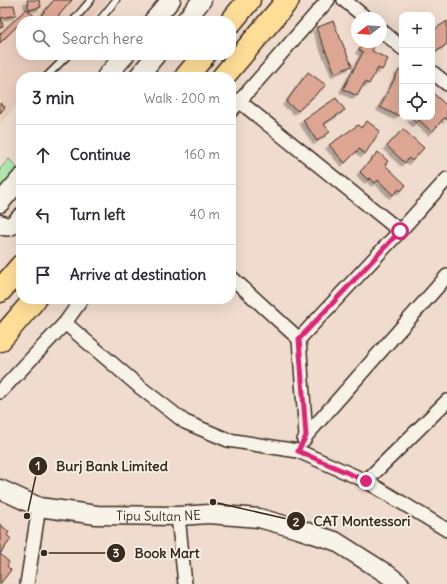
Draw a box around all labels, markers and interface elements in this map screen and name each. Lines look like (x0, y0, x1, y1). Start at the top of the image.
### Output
north arrow (351, 12, 387, 48)
map controls (399, 12, 435, 120)
button: + (399, 12, 435, 48)
search box (16, 16, 236, 60)
icon: search (30, 27, 52, 49)
text: Search here (62, 29, 143, 48)
button: − (399, 48, 435, 84)
button: locate (399, 84, 435, 120)
text: 3 min (32, 87, 74, 109)
text: Walk · 200 m (144, 90, 220, 107)
icon: ahead (32, 144, 54, 166)
text: Continue (70, 145, 131, 164)
text: 160 m (184, 146, 220, 163)
icon: left (32, 204, 54, 226)
text: Turn left (70, 205, 125, 224)
text: 40 m (189, 206, 220, 223)
route start (391, 222, 409, 240)
icon: arrive (32, 264, 54, 286)
text: Arrive at destination (70, 265, 206, 284)
callout: Burj Bank Limited (28, 453, 176, 479)
text: Burj Bank Limited (56, 457, 169, 475)
text: 1 (36, 458, 40, 473)
route end (357, 472, 375, 490)
street label: Tipu Sultan NE (116, 506, 202, 525)
callout: CAT Montessori (286, 508, 419, 534)
text: CAT Montessori (314, 512, 410, 530)
text: 2 (293, 514, 300, 529)
callout: Book Mart (106, 540, 207, 566)
text: Book Mart (134, 544, 200, 562)
text: 3 (113, 545, 120, 560)

